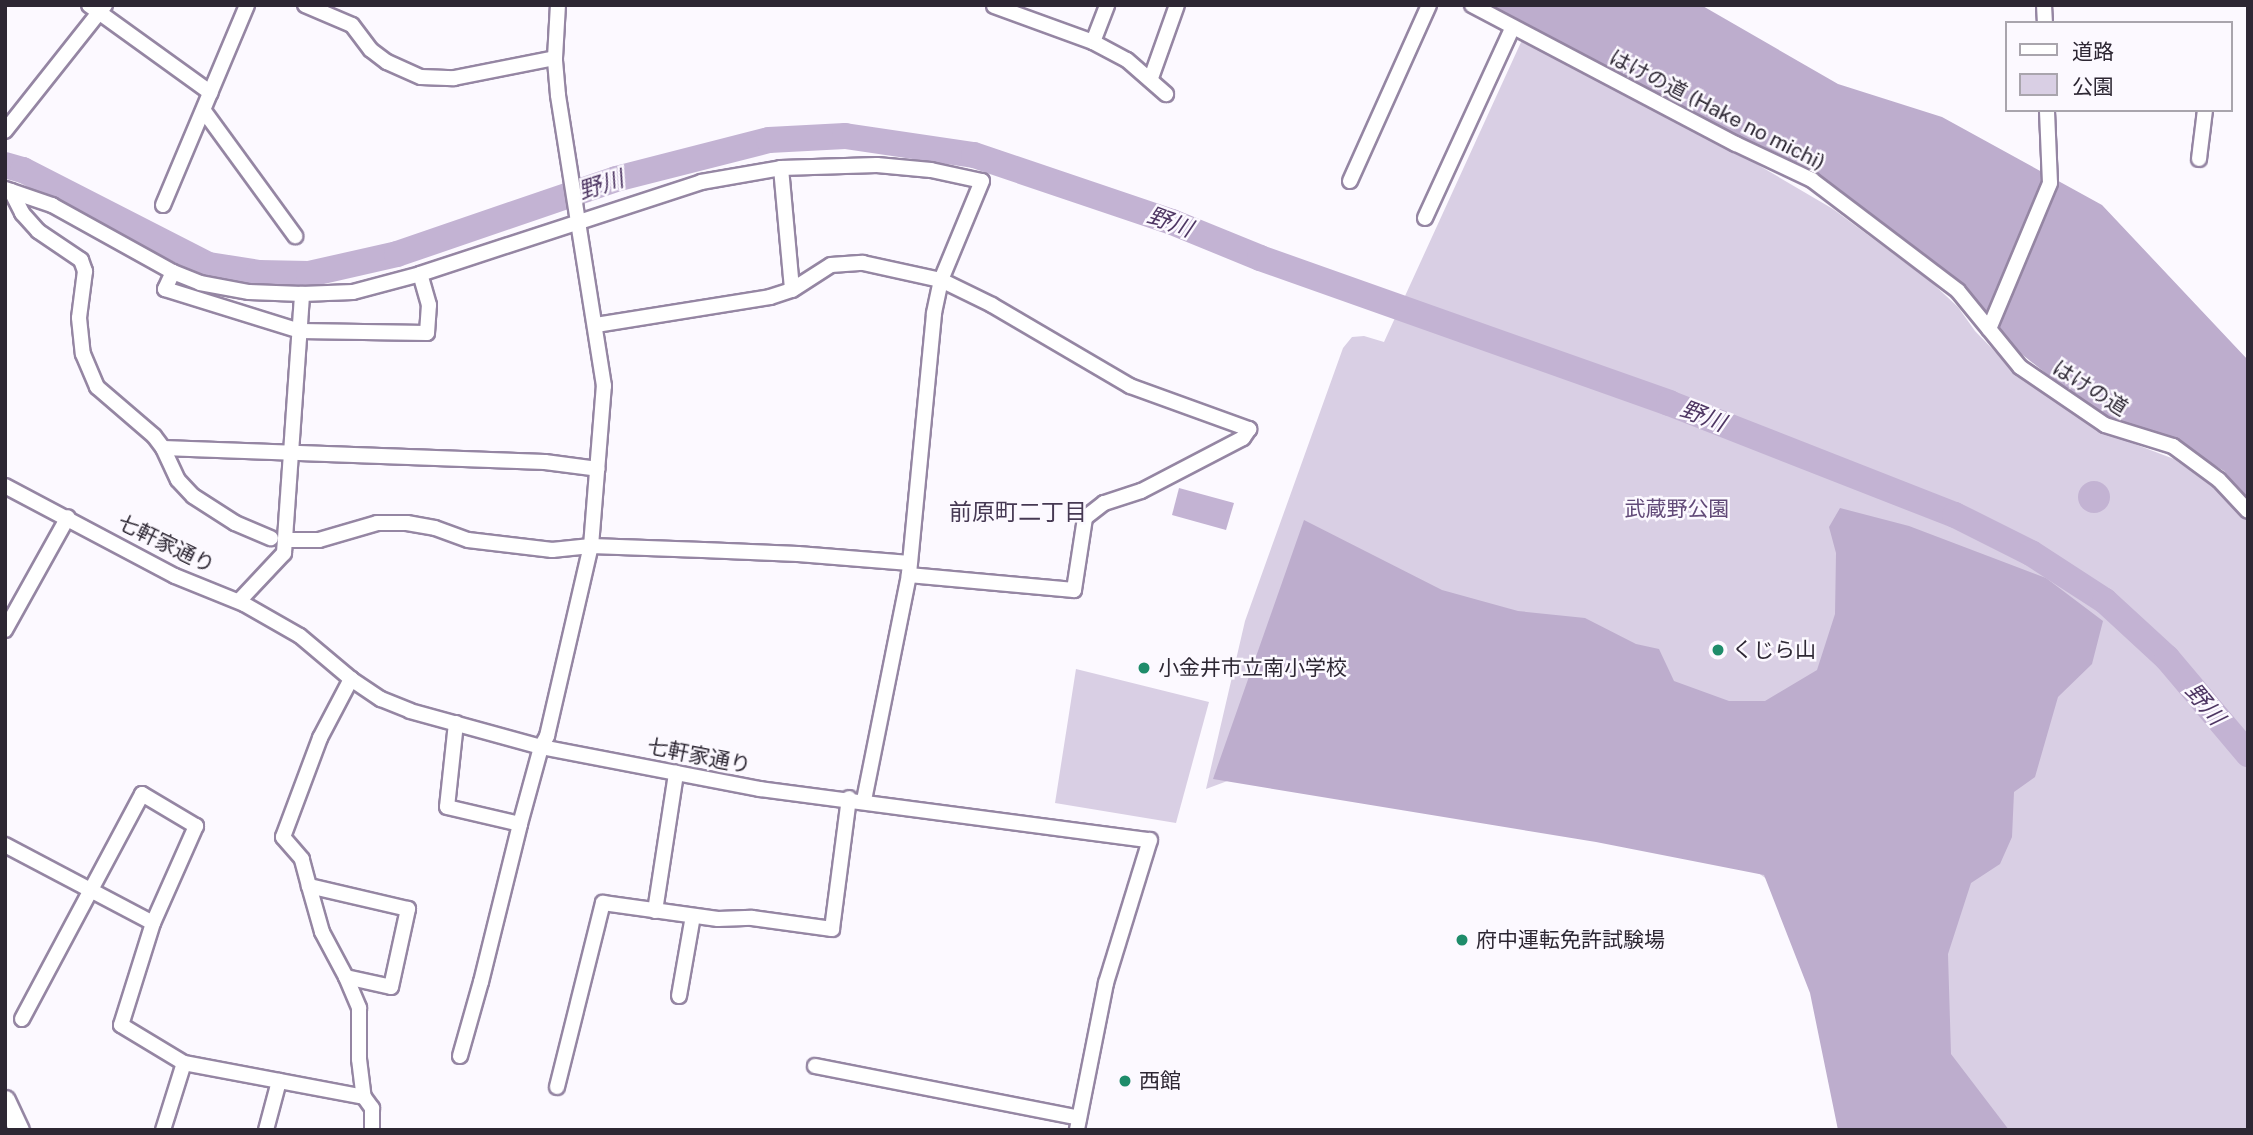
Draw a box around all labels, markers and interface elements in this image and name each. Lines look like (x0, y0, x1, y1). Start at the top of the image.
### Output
legend (2004, 21, 2232, 112)
text: 道路 (2072, 39, 2114, 64)
street label: はけの道 (Hake no michi) (1605, 45, 1829, 175)
text: 公園 (2072, 74, 2114, 99)
water label: 野川 (575, 165, 627, 205)
water label: 野川 (1144, 201, 1196, 243)
street label: はけの道 (2048, 355, 2132, 421)
water label: 野川 (1677, 395, 1729, 437)
park label: 武蔵野公園 (1625, 496, 1729, 522)
district label: 前原町二丁目 (949, 498, 1087, 526)
street label: 七軒家通り (113, 510, 219, 578)
place label: くじら山 (1732, 637, 1816, 663)
marker: くじら山 (1710, 642, 1726, 658)
place label: 小金井市立南小学校 (1158, 655, 1347, 681)
marker: 小金井市立南小学校 (1136, 660, 1152, 676)
water label: 野川 (2180, 678, 2230, 730)
street label: 七軒家通り (645, 734, 753, 778)
place label: 府中運転免許試験場 (1476, 927, 1665, 953)
marker: 府中運転免許試験場 (1454, 932, 1470, 948)
place label: 西館 (1139, 1068, 1181, 1094)
marker: 西館 (1117, 1073, 1133, 1089)

